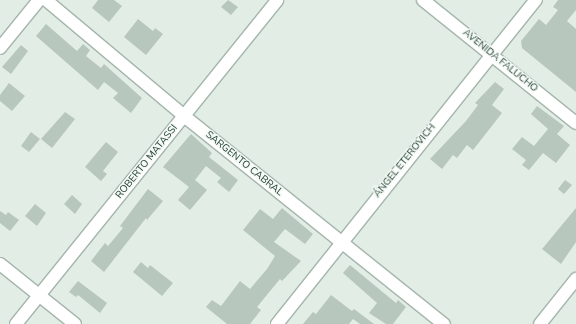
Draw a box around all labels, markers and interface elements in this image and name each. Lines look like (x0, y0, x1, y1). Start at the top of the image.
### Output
street label: AVENIDA FALUCHO (460, 27, 540, 95)
street label: ÁNGEL ETEROVICH (372, 122, 438, 200)
street label: ROBERTO MATASSI (114, 123, 180, 201)
street label: SARGENTO CABRAL (203, 129, 285, 199)

